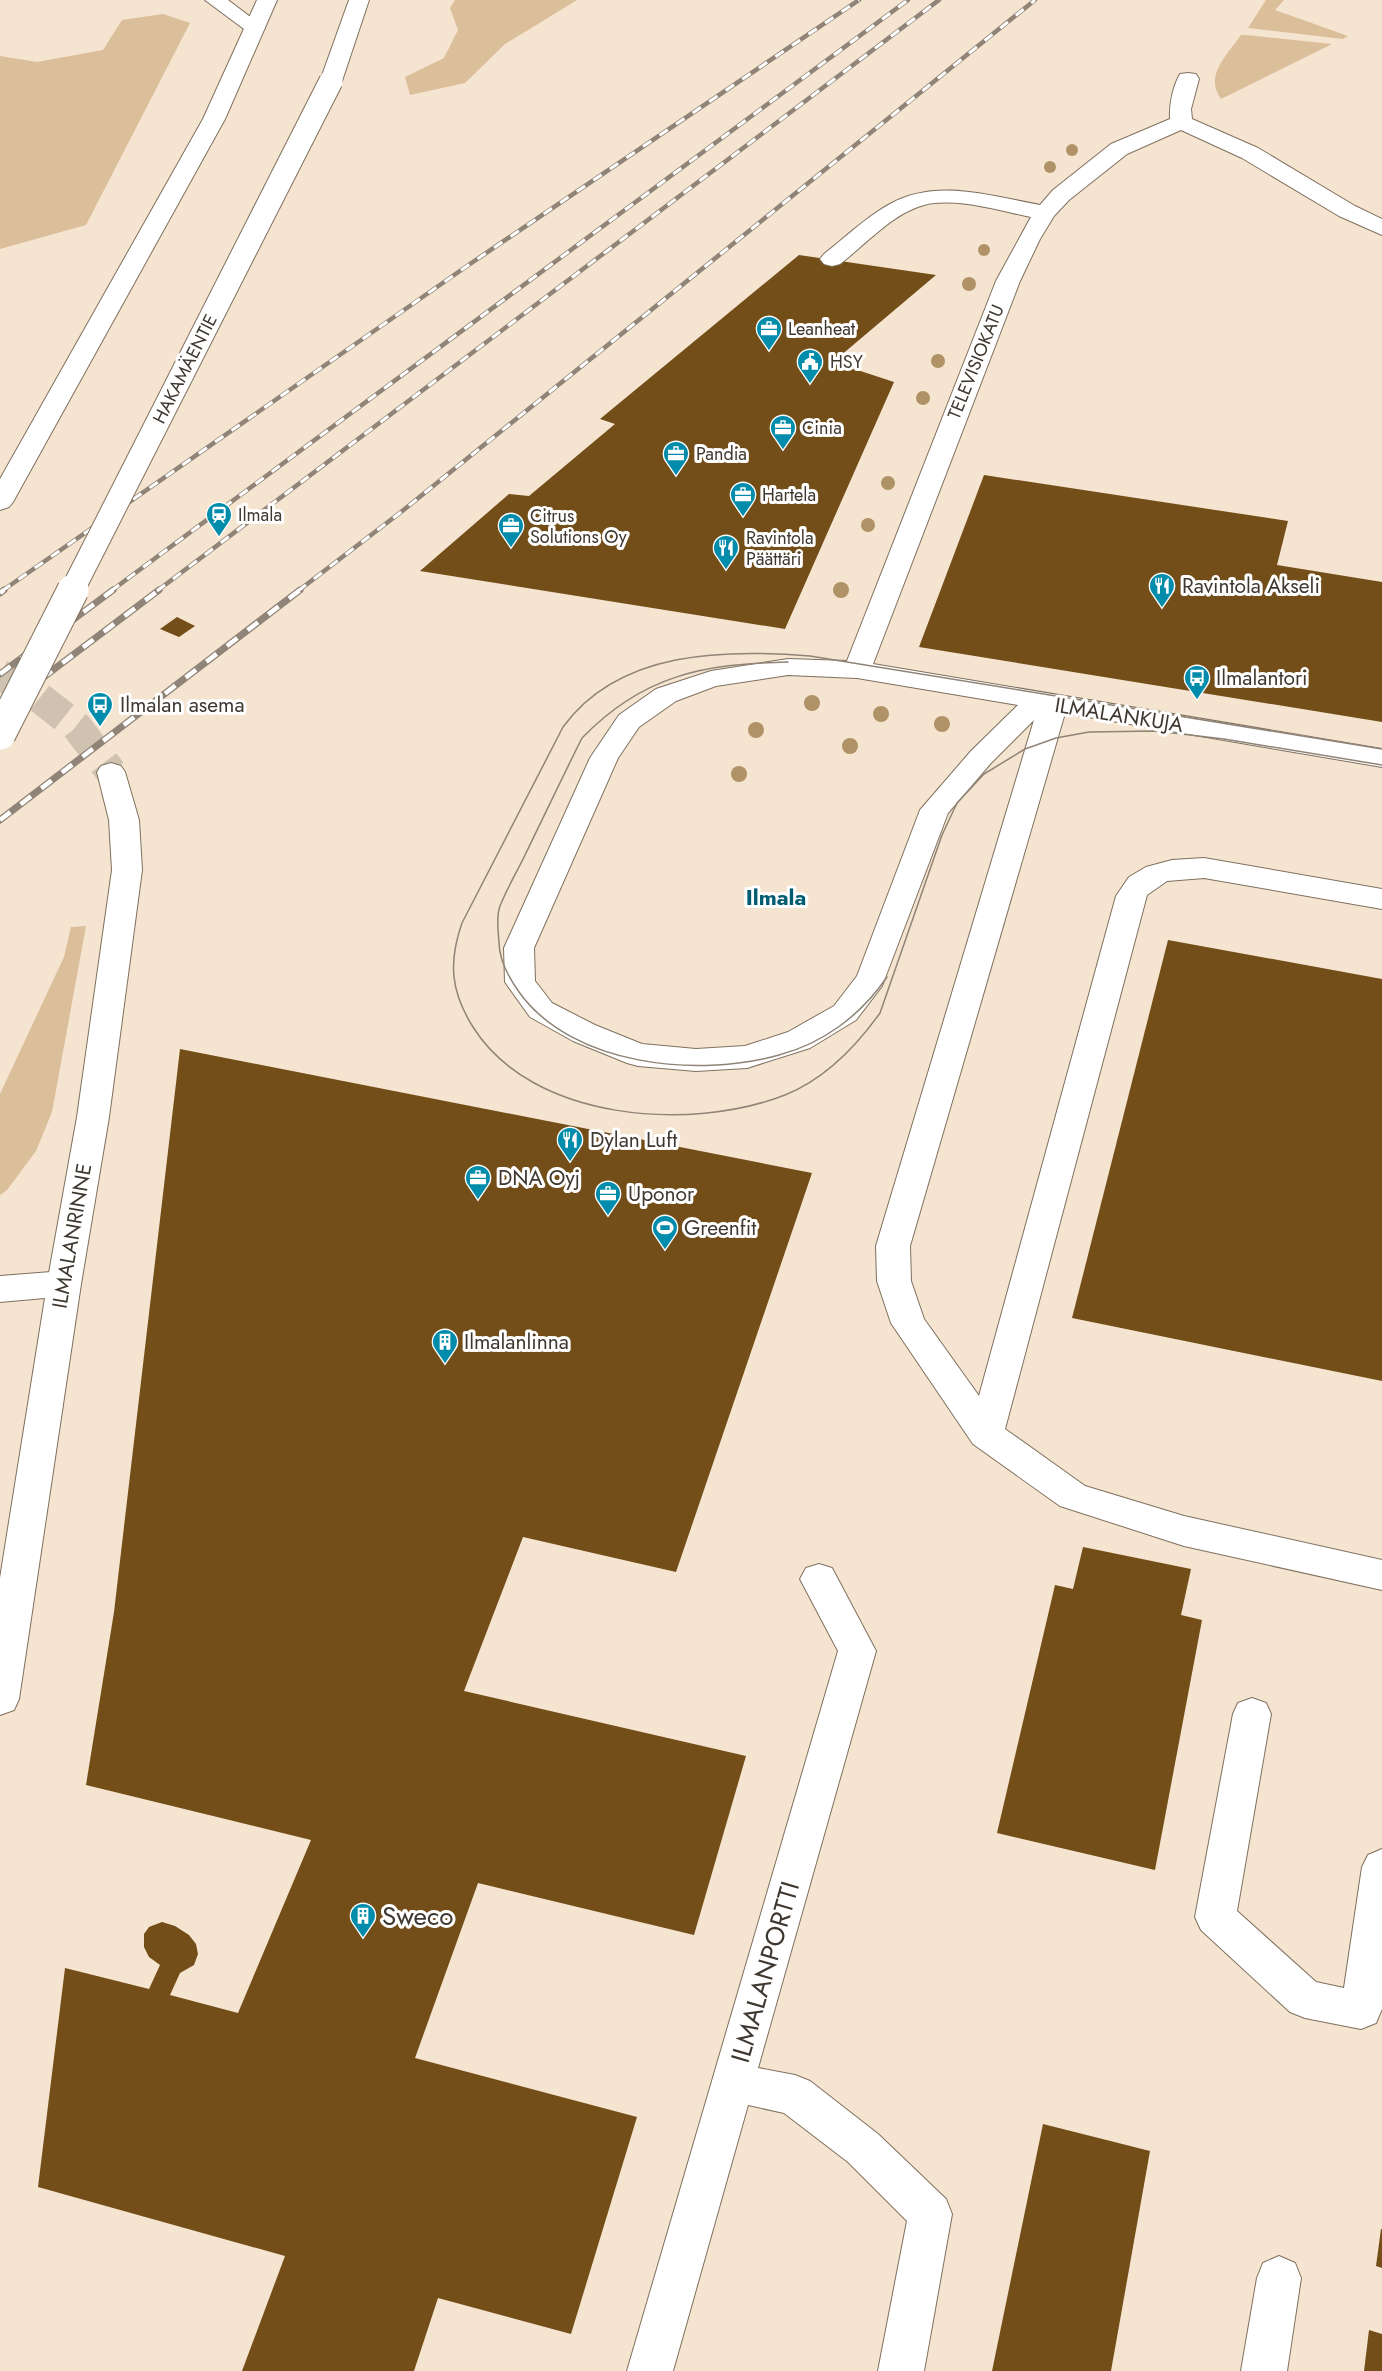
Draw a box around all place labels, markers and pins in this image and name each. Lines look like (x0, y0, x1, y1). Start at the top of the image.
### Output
office icon: Leanheat (754, 314, 784, 352)
place label: Leanheat (788, 316, 856, 342)
public building icon: HSY (795, 347, 825, 385)
place label: HSY (830, 349, 864, 375)
office icon: Cinia (768, 413, 798, 451)
place label: Cinia (802, 415, 842, 441)
office icon: Pandia (661, 439, 691, 477)
place label: Pandia (696, 441, 747, 467)
office icon: Hartela (728, 480, 758, 518)
place label: Hartela (762, 482, 816, 508)
station icon: Ilmala (204, 500, 234, 538)
place label: Ilmala (238, 502, 282, 528)
place label: Citrus Solutions Oy (530, 503, 627, 550)
office icon: Citrus Solutions Oy (496, 511, 526, 549)
place label: Ravintola Päättäri (746, 525, 814, 572)
restaurant icon: Ravintola Päättäri (711, 533, 741, 571)
restaurant icon: Ravintola Akseli (1147, 571, 1177, 609)
place label: Ravintola Akseli (1182, 571, 1320, 601)
bus stop icon: Ilmalantori (1182, 663, 1212, 701)
place label: Ilmalantori (1216, 663, 1308, 693)
bus stop icon: Ilmalan asema (85, 690, 115, 728)
place label: Ilmalan asema (120, 690, 245, 720)
restaurant icon: Dylan Luft (555, 1125, 585, 1163)
place label: Dylan Luft (590, 1125, 677, 1155)
office icon: DNA Oyj (463, 1163, 493, 1201)
place label: DNA Oyj (498, 1163, 580, 1193)
office icon: Uponor (593, 1179, 623, 1217)
place label: Uponor (628, 1179, 695, 1209)
sports icon: Greenfit (650, 1213, 680, 1251)
place label: Greenfit (684, 1213, 756, 1243)
building icon: Ilmalanlinna (430, 1327, 460, 1365)
place label: Ilmalanlinna (464, 1327, 569, 1357)
place label: Sweco (382, 1897, 454, 1935)
building icon: Sweco (348, 1901, 378, 1939)

